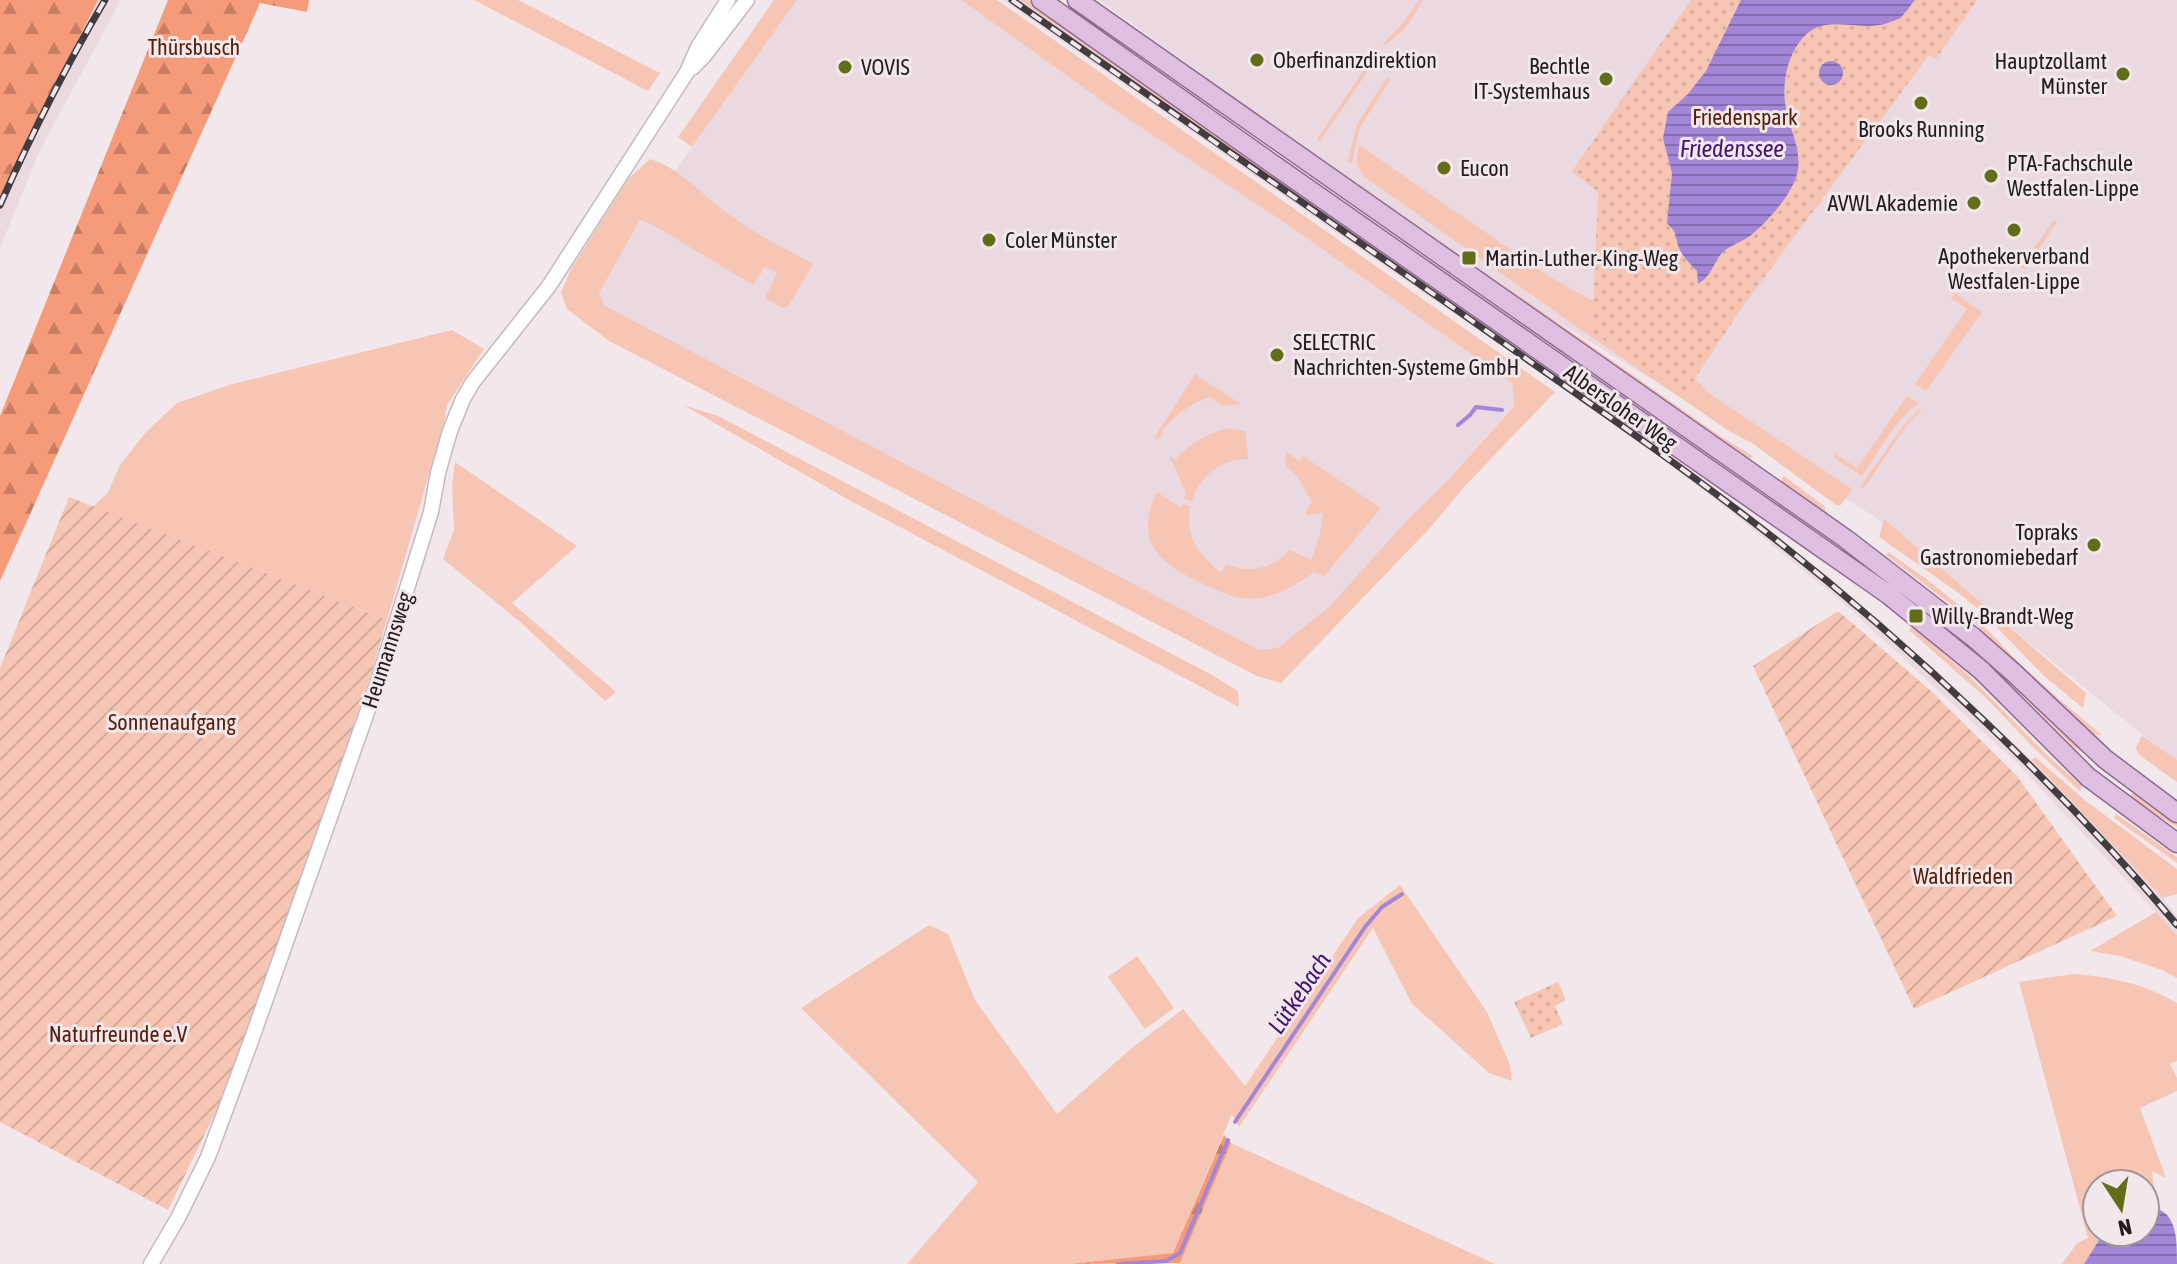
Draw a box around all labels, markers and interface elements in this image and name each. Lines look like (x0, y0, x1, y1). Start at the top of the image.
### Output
park label: Thürsbusch (148, 34, 240, 60)
place label: Oberfinanzdirektion (1273, 47, 1437, 73)
place label: Hauptzollamt Münster (1994, 48, 2108, 99)
marker: Oberfinanzdirektion (1248, 51, 1266, 69)
place label: Bechtle IT-Systemhaus (1473, 53, 1590, 104)
place label: VOVIS (861, 54, 910, 80)
marker: VOVIS (836, 58, 854, 76)
marker: Hauptzollamt Münster (2114, 65, 2132, 83)
marker: Bechtle IT-Systemhaus (1597, 70, 1615, 88)
marker: Brooks Running (1912, 94, 1930, 112)
park label: Friedenspark (1692, 104, 1798, 130)
place label: Brooks Running (1858, 116, 1985, 142)
water label: Friedenssee (1680, 135, 1784, 162)
place label: PTA-Fachschule Westfalen-Lippe (2007, 150, 2139, 201)
place label: Eucon (1460, 155, 1509, 181)
marker: Eucon (1435, 159, 1453, 177)
marker: PTA-Fachschule Westfalen-Lippe (1982, 167, 2000, 185)
place label: AVWL Akademie (1827, 190, 1958, 216)
marker: AVWL Akademie (1965, 194, 1983, 212)
marker: Apothekerverband Westfalen-Lippe (2005, 221, 2023, 239)
place label: Coler Münster (1005, 227, 1117, 253)
marker: Coler Münster (980, 231, 998, 249)
place label: Apothekerverband Westfalen-Lippe (1938, 243, 2090, 294)
place label: Martin-Luther-King-Weg (1485, 245, 1679, 271)
marker: Martin-Luther-King-Weg (1460, 249, 1478, 267)
place label: SELECTRIC Nachrichten-Systeme GmbH (1293, 329, 1519, 380)
marker: SELECTRIC Nachrichten-Systeme GmbH (1268, 346, 1286, 364)
street label: Albersloher Weg (1559, 358, 1683, 456)
place label: Topraks Gastronomiebedarf (1920, 519, 2078, 570)
marker: Topraks Gastronomiebedarf (2085, 536, 2103, 554)
street label: Heumannsweg (356, 588, 418, 712)
place label: Willy-Brandt-Weg (1932, 603, 2074, 629)
marker: Willy-Brandt-Weg (1907, 607, 1925, 625)
park label: Sonnenaufgang (108, 709, 236, 735)
park label: Waldfrieden (1913, 863, 2013, 889)
water label: Lütkebach (1262, 947, 1336, 1039)
park label: Naturfreunde e.V (49, 1021, 187, 1047)
north arrow (2081, 1168, 2161, 1248)
text: N (2116, 1213, 2134, 1242)

